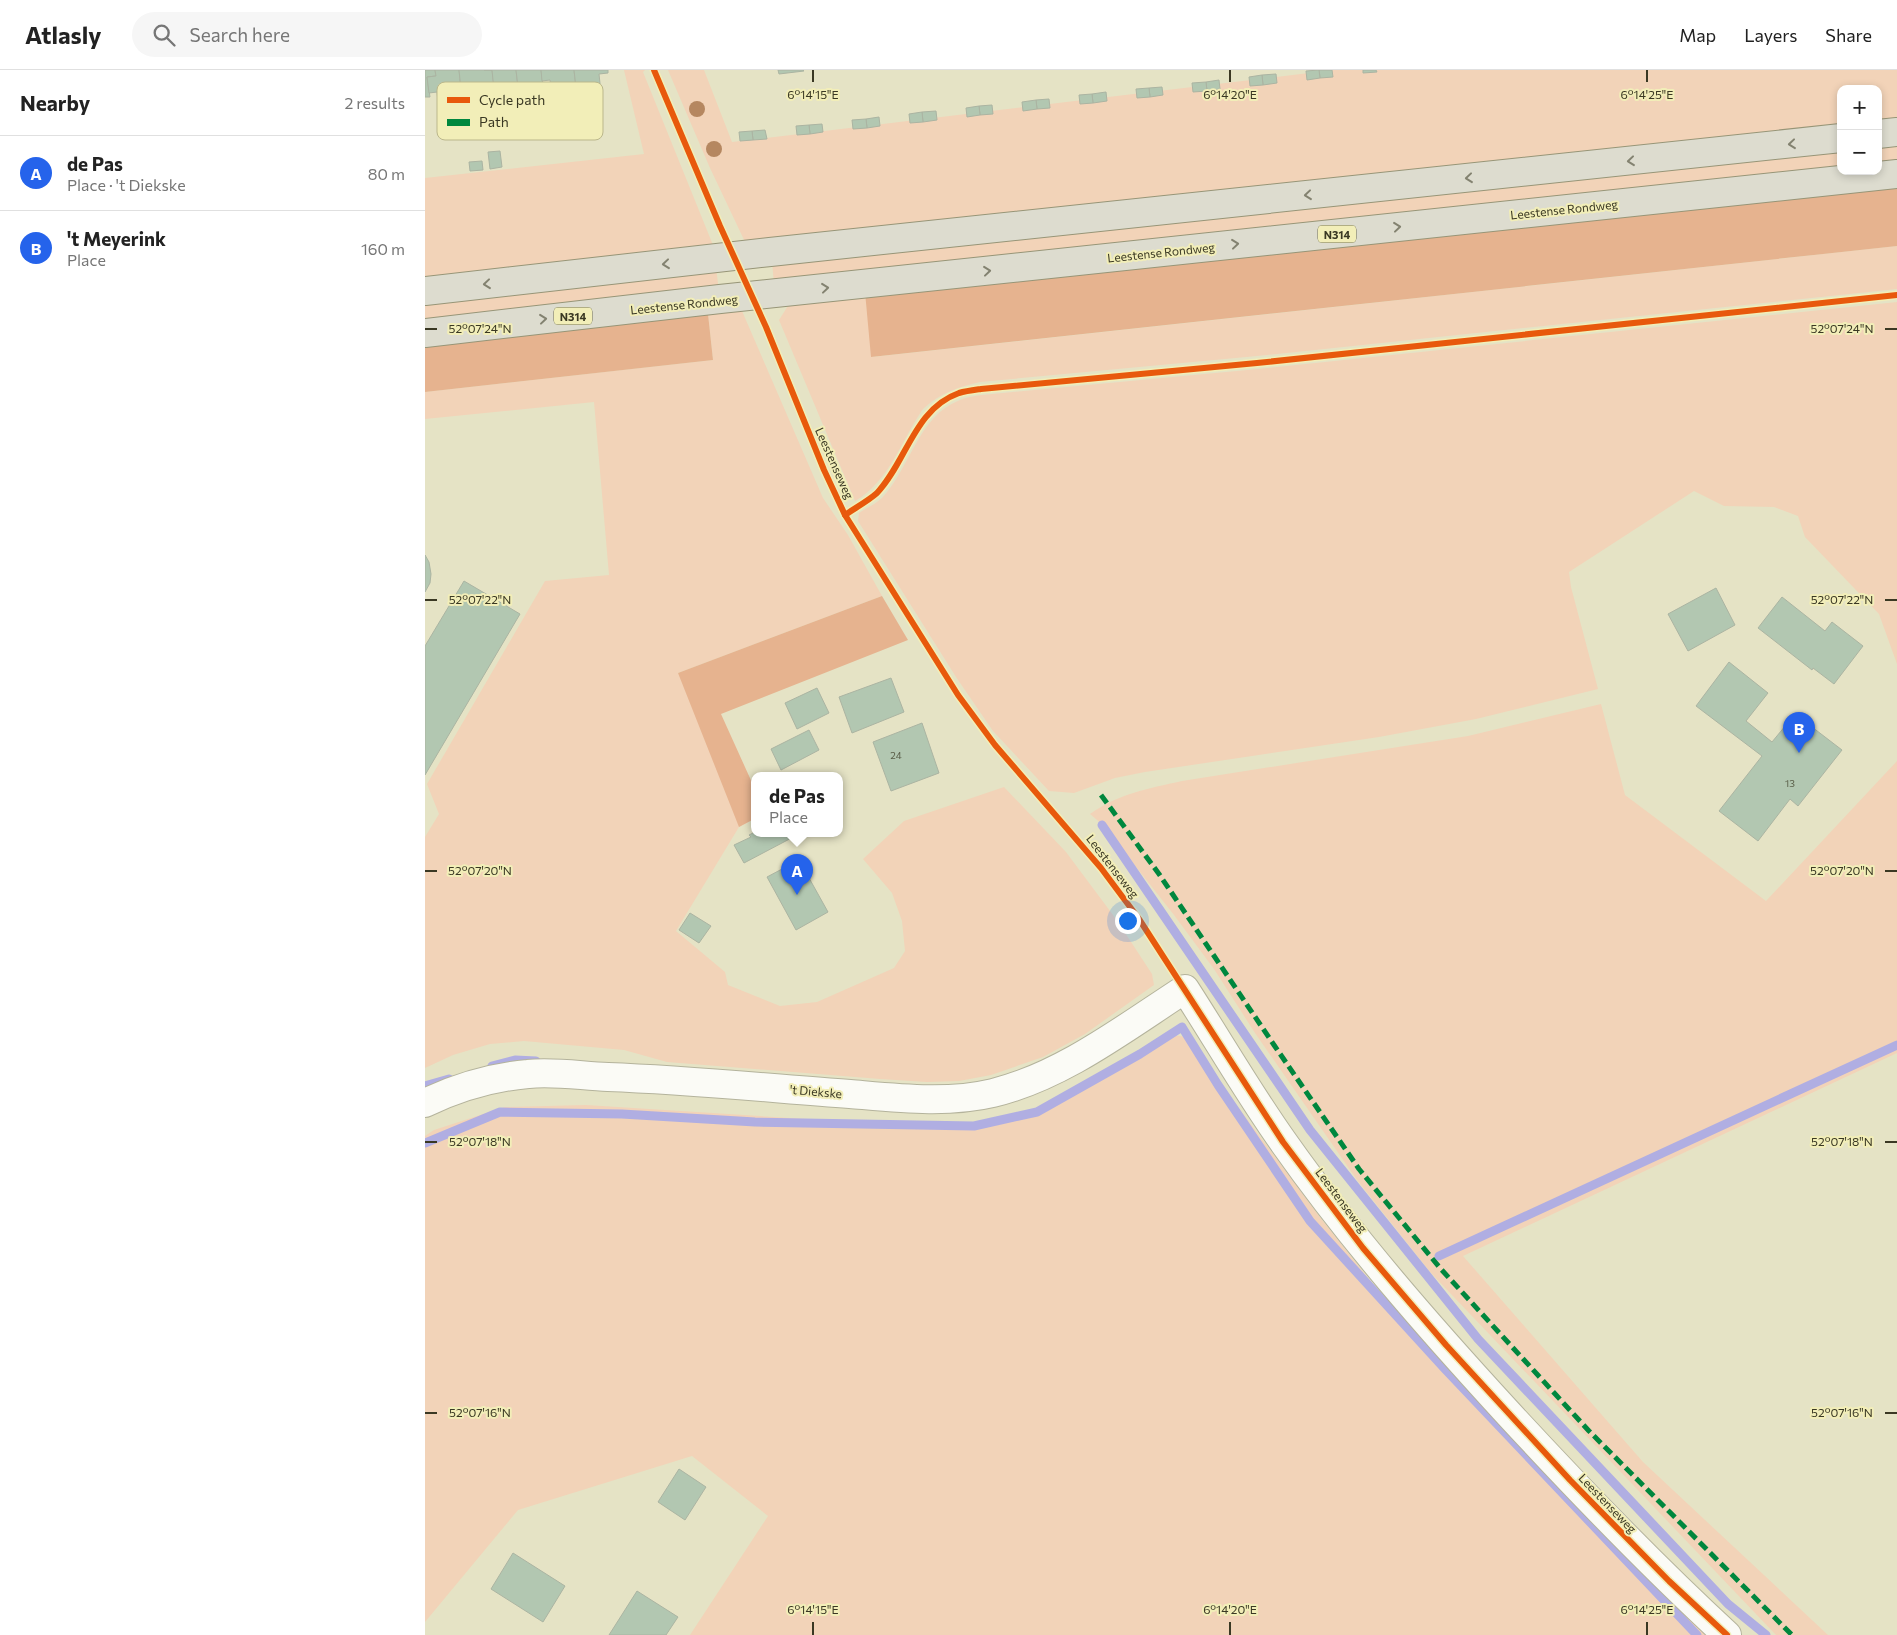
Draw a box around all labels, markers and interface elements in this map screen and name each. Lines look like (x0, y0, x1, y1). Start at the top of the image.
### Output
search box (132, 12, 482, 57)
text: Atlasly (25, 20, 102, 49)
icon: search (150, 21, 178, 49)
text: Search here (190, 23, 290, 46)
text: Map (1679, 24, 1716, 46)
text: Layers (1744, 24, 1797, 46)
text: Share (1825, 24, 1872, 46)
legend (437, 82, 603, 140)
map controls (1837, 85, 1882, 175)
button: + (1837, 85, 1882, 130)
text: 6°14'15"E (787, 87, 839, 101)
text: 6°14'20"E (1203, 87, 1257, 101)
text: 6°14'25"E (1621, 87, 1673, 101)
text: Nearby (20, 90, 90, 115)
text: Cycle path (479, 91, 545, 108)
text: 2 results (344, 93, 405, 112)
text: Path (479, 113, 509, 130)
button: − (1837, 130, 1882, 175)
one-way arrow (1788, 138, 1796, 149)
text: de Pas (67, 152, 123, 175)
one-way arrow (1626, 155, 1634, 166)
text: A (30, 164, 42, 183)
text: 80 m (368, 164, 405, 183)
one-way arrow (1465, 172, 1473, 183)
text: Place · 't Diekske (67, 175, 186, 194)
one-way arrow (1303, 189, 1311, 200)
street label: Leestense Rondweg (1510, 196, 1619, 222)
one-way arrow (1393, 222, 1401, 233)
road number: N314 (1318, 226, 1356, 242)
text: 't Meyerink (67, 227, 166, 250)
text: B (31, 239, 41, 258)
text: 160 m (361, 239, 405, 258)
street label: Leestense Rondweg (1107, 239, 1216, 265)
one-way arrow (1232, 239, 1240, 250)
text: Place (67, 250, 106, 269)
one-way arrow (662, 258, 670, 269)
one-way arrow (983, 266, 991, 277)
one-way arrow (483, 278, 491, 289)
one-way arrow (822, 283, 830, 294)
street label: Leestense Rondweg (630, 291, 739, 317)
road number: N314 (554, 308, 592, 325)
one-way arrow (539, 314, 547, 325)
text: 52°07'24"N (449, 321, 511, 335)
text: 52°07'24"N (1811, 321, 1873, 335)
street label: Leestenseweg (813, 425, 857, 501)
text: 52°07'22"N (449, 592, 511, 606)
text: 52°07'22"N (1811, 592, 1873, 606)
pin: B (1783, 712, 1815, 753)
house number: 24 (890, 749, 902, 761)
popup (751, 772, 843, 837)
house number: 13 (1785, 777, 1795, 789)
text: de Pas (769, 784, 825, 807)
text: Place (769, 807, 808, 826)
street label: Leestenseweg (1084, 831, 1142, 901)
pin: A (781, 854, 813, 895)
text: 52°07'20"N (448, 863, 512, 877)
text: 52°07'20"N (1810, 863, 1874, 877)
your location (1115, 908, 1141, 934)
street label: 't Diekske (789, 1082, 843, 1100)
text: 52°07'18"N (449, 1134, 511, 1148)
text: 52°07'18"N (1811, 1134, 1873, 1148)
street label: Leestenseweg (1313, 1165, 1371, 1235)
text: 52°07'16"N (449, 1405, 511, 1419)
text: 52°07'16"N (1811, 1405, 1873, 1419)
street label: Leestenseweg (1576, 1470, 1640, 1536)
text: 6°14'15"E (787, 1602, 839, 1616)
text: 6°14'20"E (1203, 1602, 1257, 1616)
text: 6°14'25"E (1621, 1602, 1673, 1616)

